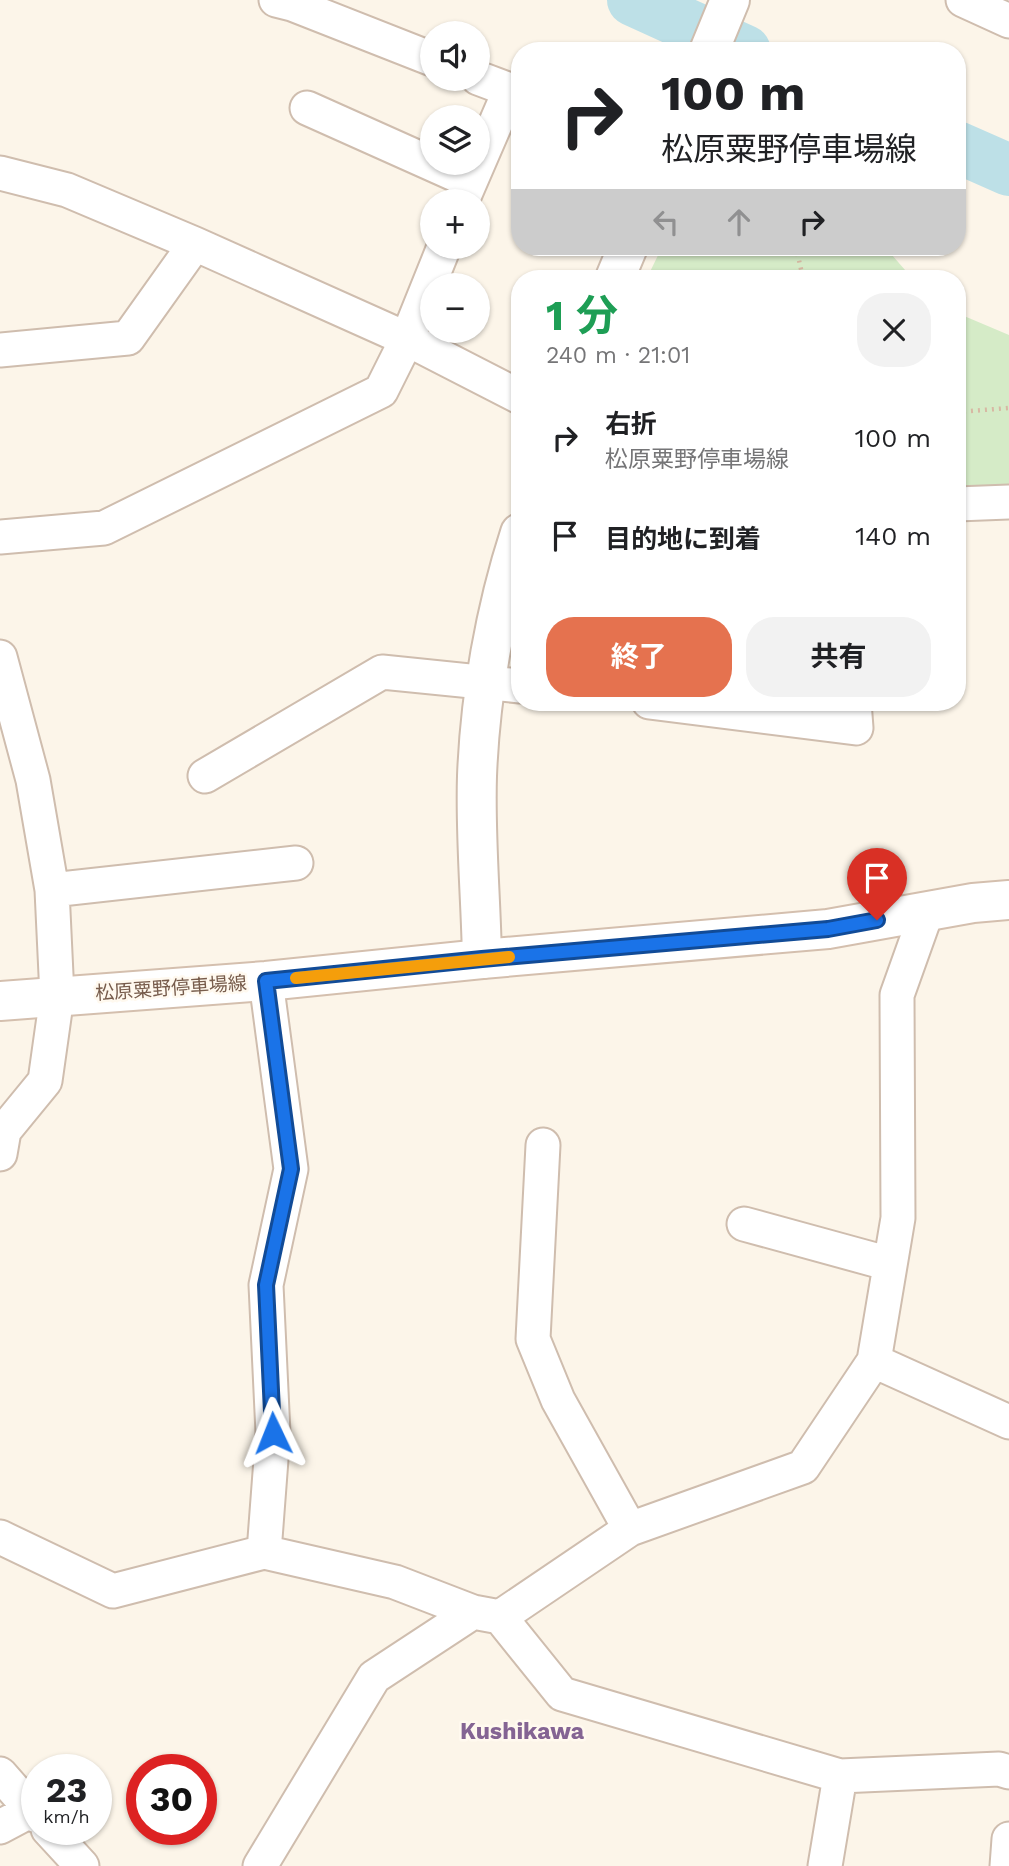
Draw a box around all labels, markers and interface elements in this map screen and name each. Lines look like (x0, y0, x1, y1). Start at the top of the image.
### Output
map controls (420, 21, 490, 343)
button: sound (420, 21, 490, 91)
text: 100 m (661, 64, 805, 122)
icon: right (546, 70, 637, 161)
button: layers (420, 105, 490, 175)
text: 松原粟野停車場線 (661, 130, 917, 168)
button: + (420, 189, 490, 259)
icon: left (647, 203, 685, 241)
icon: ahead (720, 203, 758, 241)
icon: right (793, 203, 831, 241)
button: − (420, 273, 490, 343)
text: 1 分 (546, 291, 618, 340)
button: close (857, 293, 931, 367)
text: 240 m · 21:01 (546, 342, 690, 369)
text: 右折 (605, 409, 657, 439)
icon: right (546, 419, 584, 457)
text: 100 m (855, 423, 931, 453)
text: 松原粟野停車場線 (605, 446, 789, 473)
icon: arrive (546, 517, 584, 555)
text: 140 m (855, 521, 931, 551)
text: 目的地に到着 (605, 524, 761, 554)
button: 終了 (546, 617, 732, 697)
button: 共有 (746, 617, 931, 697)
pin (847, 848, 907, 920)
icon: arrive (858, 859, 896, 897)
street label: 松原粟野停車場線 (94, 971, 248, 1005)
position arrow (236, 1396, 310, 1470)
district label: Kushikawa (460, 1718, 585, 1745)
speed limit sign: 30 (126, 1754, 217, 1845)
text: 23 (46, 1769, 87, 1811)
text: km/h (43, 1806, 90, 1827)

